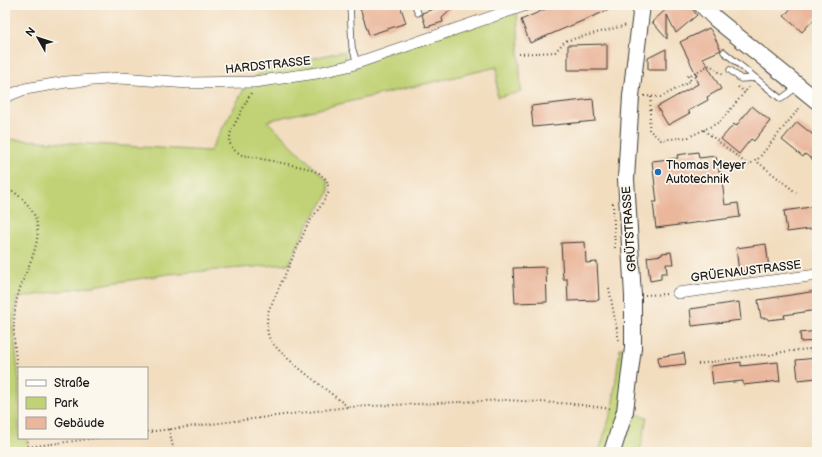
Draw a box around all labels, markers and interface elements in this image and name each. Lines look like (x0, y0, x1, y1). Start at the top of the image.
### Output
north arrow (18, 18, 58, 58)
text: N (23, 25, 38, 39)
street label: HARDSTRASSE (225, 54, 312, 77)
place label: Thomas Meyer Autotechnik (666, 158, 746, 187)
marker: Thomas Meyer Autotechnik (653, 167, 663, 177)
street label: GRÜTSTRASSE (618, 186, 640, 272)
street label: GRÜENAUSTRASSE (690, 256, 802, 286)
legend (18, 367, 148, 439)
text: Straße (54, 376, 90, 391)
text: Park (54, 396, 78, 411)
text: Gebäude (54, 416, 104, 431)

